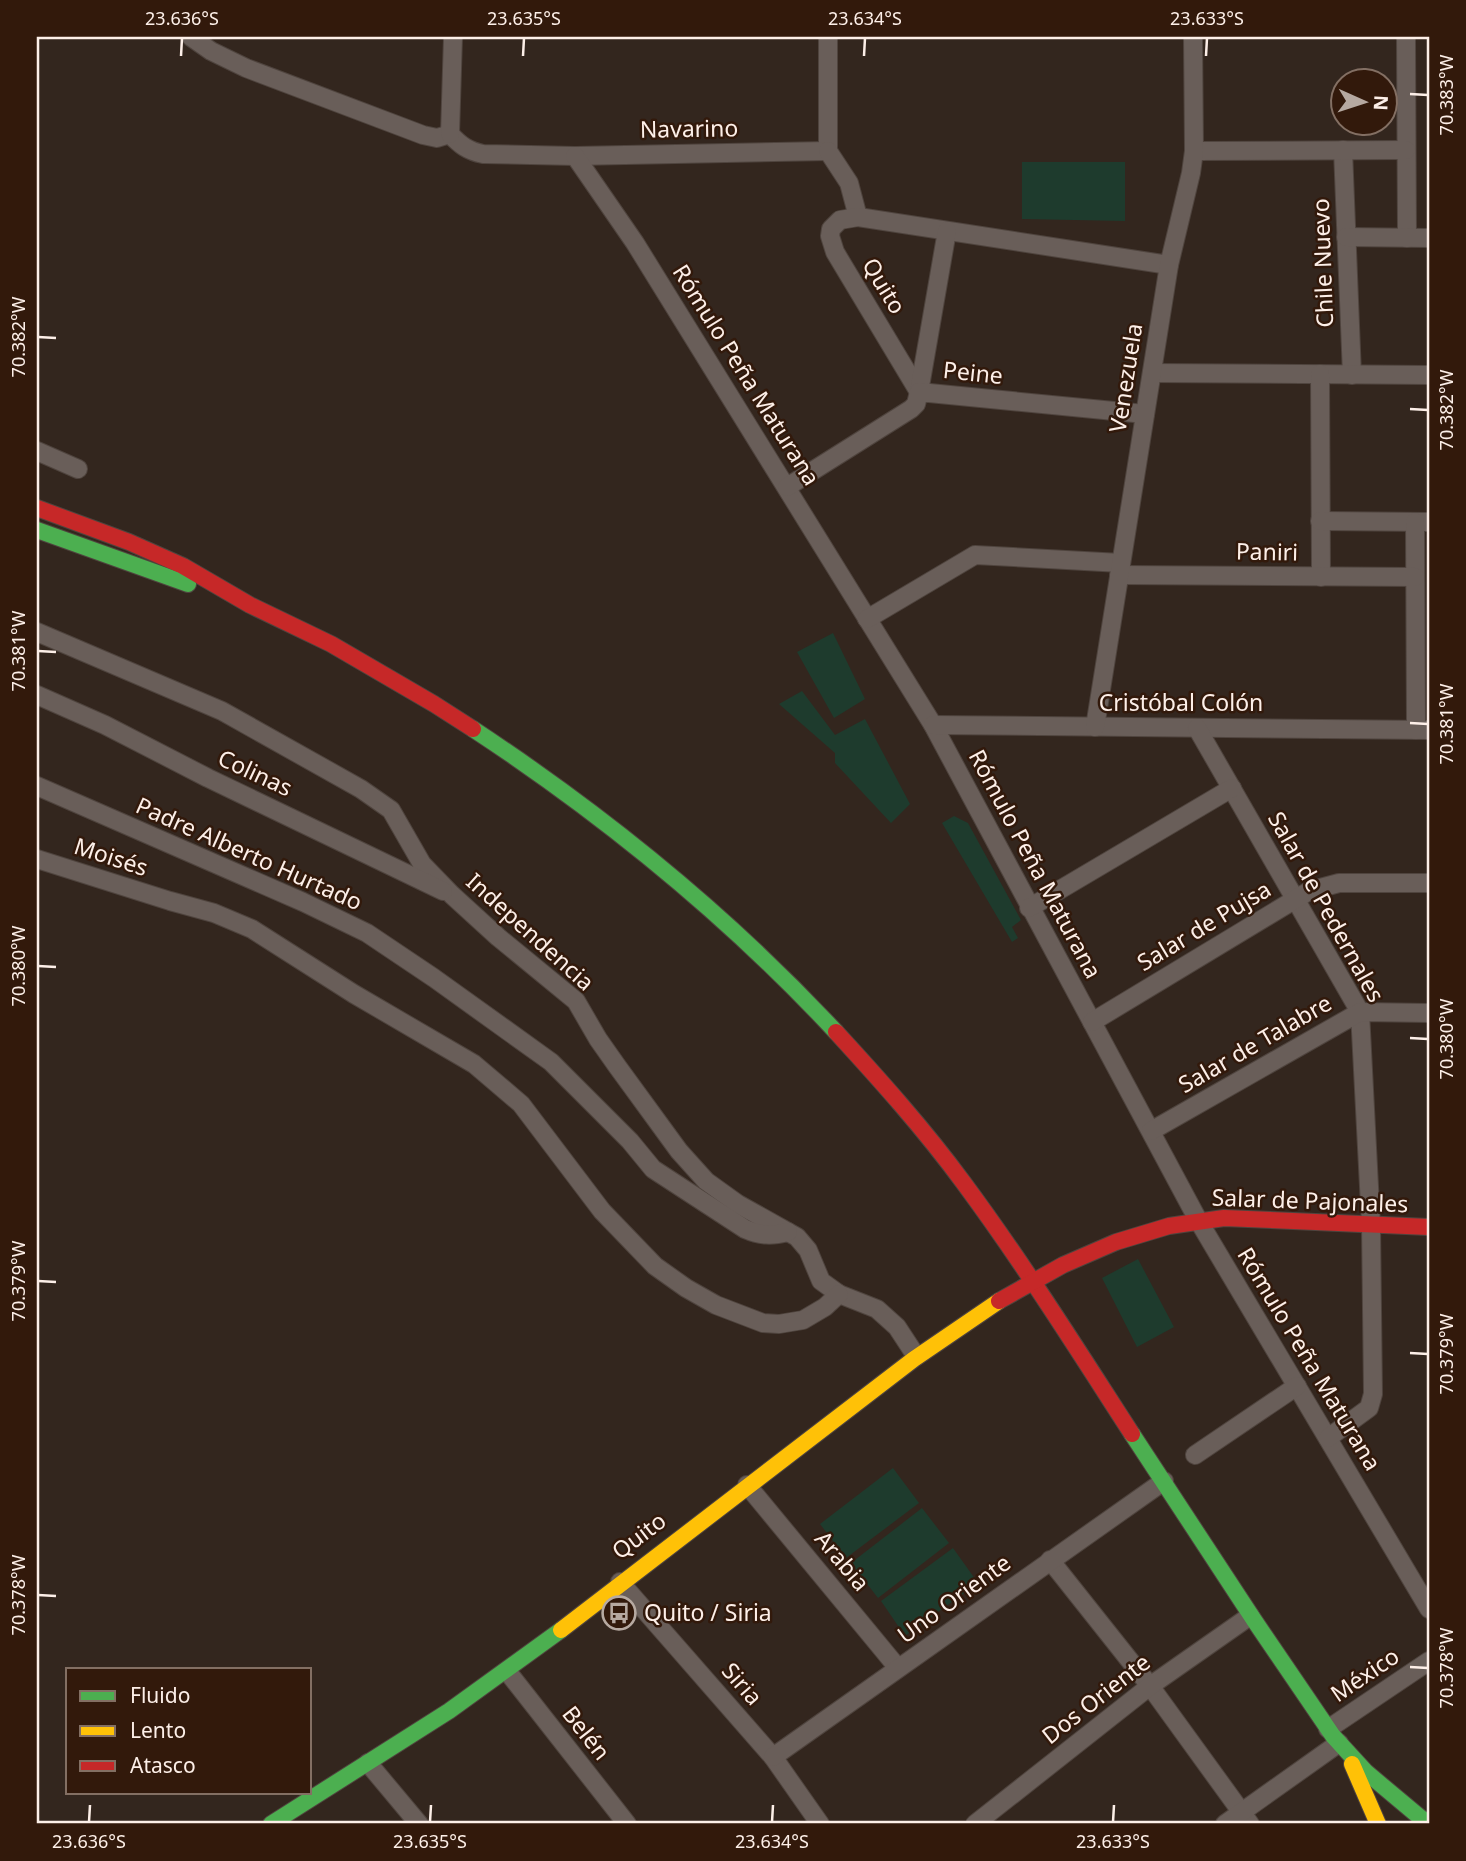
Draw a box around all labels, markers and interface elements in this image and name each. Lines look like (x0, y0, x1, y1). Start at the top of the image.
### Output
text: 23.636°S (145, 6, 219, 30)
text: 23.635°S (487, 6, 561, 30)
text: 23.634°S (828, 6, 902, 30)
text: 23.633°S (1170, 6, 1244, 30)
text: 70.383°W (1434, 54, 1458, 135)
north arrow (1330, 66, 1400, 136)
text: N (1368, 94, 1394, 111)
street label: Navarino (639, 111, 739, 145)
street label: Chile Nuevo (1304, 198, 1340, 328)
street label: Quito (856, 251, 914, 320)
street label: Rómulo Peña Maturana (666, 258, 828, 491)
text: 70.382°W (6, 296, 30, 377)
street label: Venezuela (1101, 321, 1149, 435)
street label: Peine (942, 353, 1005, 391)
text: 70.382°W (1434, 369, 1458, 450)
street label: Paniri (1236, 534, 1298, 568)
text: 70.381°W (6, 610, 30, 691)
text: 70.381°W (1434, 683, 1458, 764)
street label: Cristóbal Colón (1099, 686, 1263, 718)
street label: Colinas (213, 741, 298, 803)
street label: Rómulo Peña Maturana (962, 743, 1110, 984)
street label: Padre Alberto Hurtado (131, 789, 368, 917)
street label: Salar de Pedernales (1261, 805, 1393, 1008)
street label: Moisés (70, 829, 152, 883)
street label: Independencia (460, 865, 601, 997)
street label: Salar de Pujsa (1131, 873, 1276, 978)
text: 70.380°W (6, 925, 30, 1006)
street label: Salar de Talabre (1172, 986, 1337, 1100)
text: 70.380°W (1434, 998, 1458, 1079)
street label: Salar de Pajonales (1211, 1181, 1409, 1219)
text: 70.379°W (6, 1240, 30, 1321)
street label: Rómulo Peña Maturana (1230, 1241, 1389, 1476)
text: 70.379°W (1434, 1313, 1458, 1394)
street label: Quito (605, 1504, 672, 1566)
street label: Arabia (808, 1523, 877, 1597)
street label: Uno Oriente (890, 1546, 1017, 1650)
text: 70.378°W (6, 1554, 30, 1635)
bus stop icon: Quito / Siria (600, 1594, 638, 1632)
place label: Quito / Siria (644, 1596, 772, 1628)
text: 70.378°W (1434, 1627, 1458, 1708)
street label: México (1324, 1640, 1405, 1709)
street label: Dos Oriente (1034, 1646, 1156, 1751)
street label: Siria (715, 1655, 770, 1712)
legend (66, 1668, 312, 1794)
text: Fluido (130, 1681, 190, 1709)
street label: Belén (555, 1698, 618, 1766)
text: Lento (130, 1716, 186, 1744)
text: Atasco (130, 1751, 196, 1779)
text: 23.636°S (52, 1829, 126, 1853)
text: 23.635°S (393, 1829, 467, 1853)
text: 23.634°S (735, 1829, 809, 1853)
text: 23.633°S (1076, 1829, 1150, 1853)

